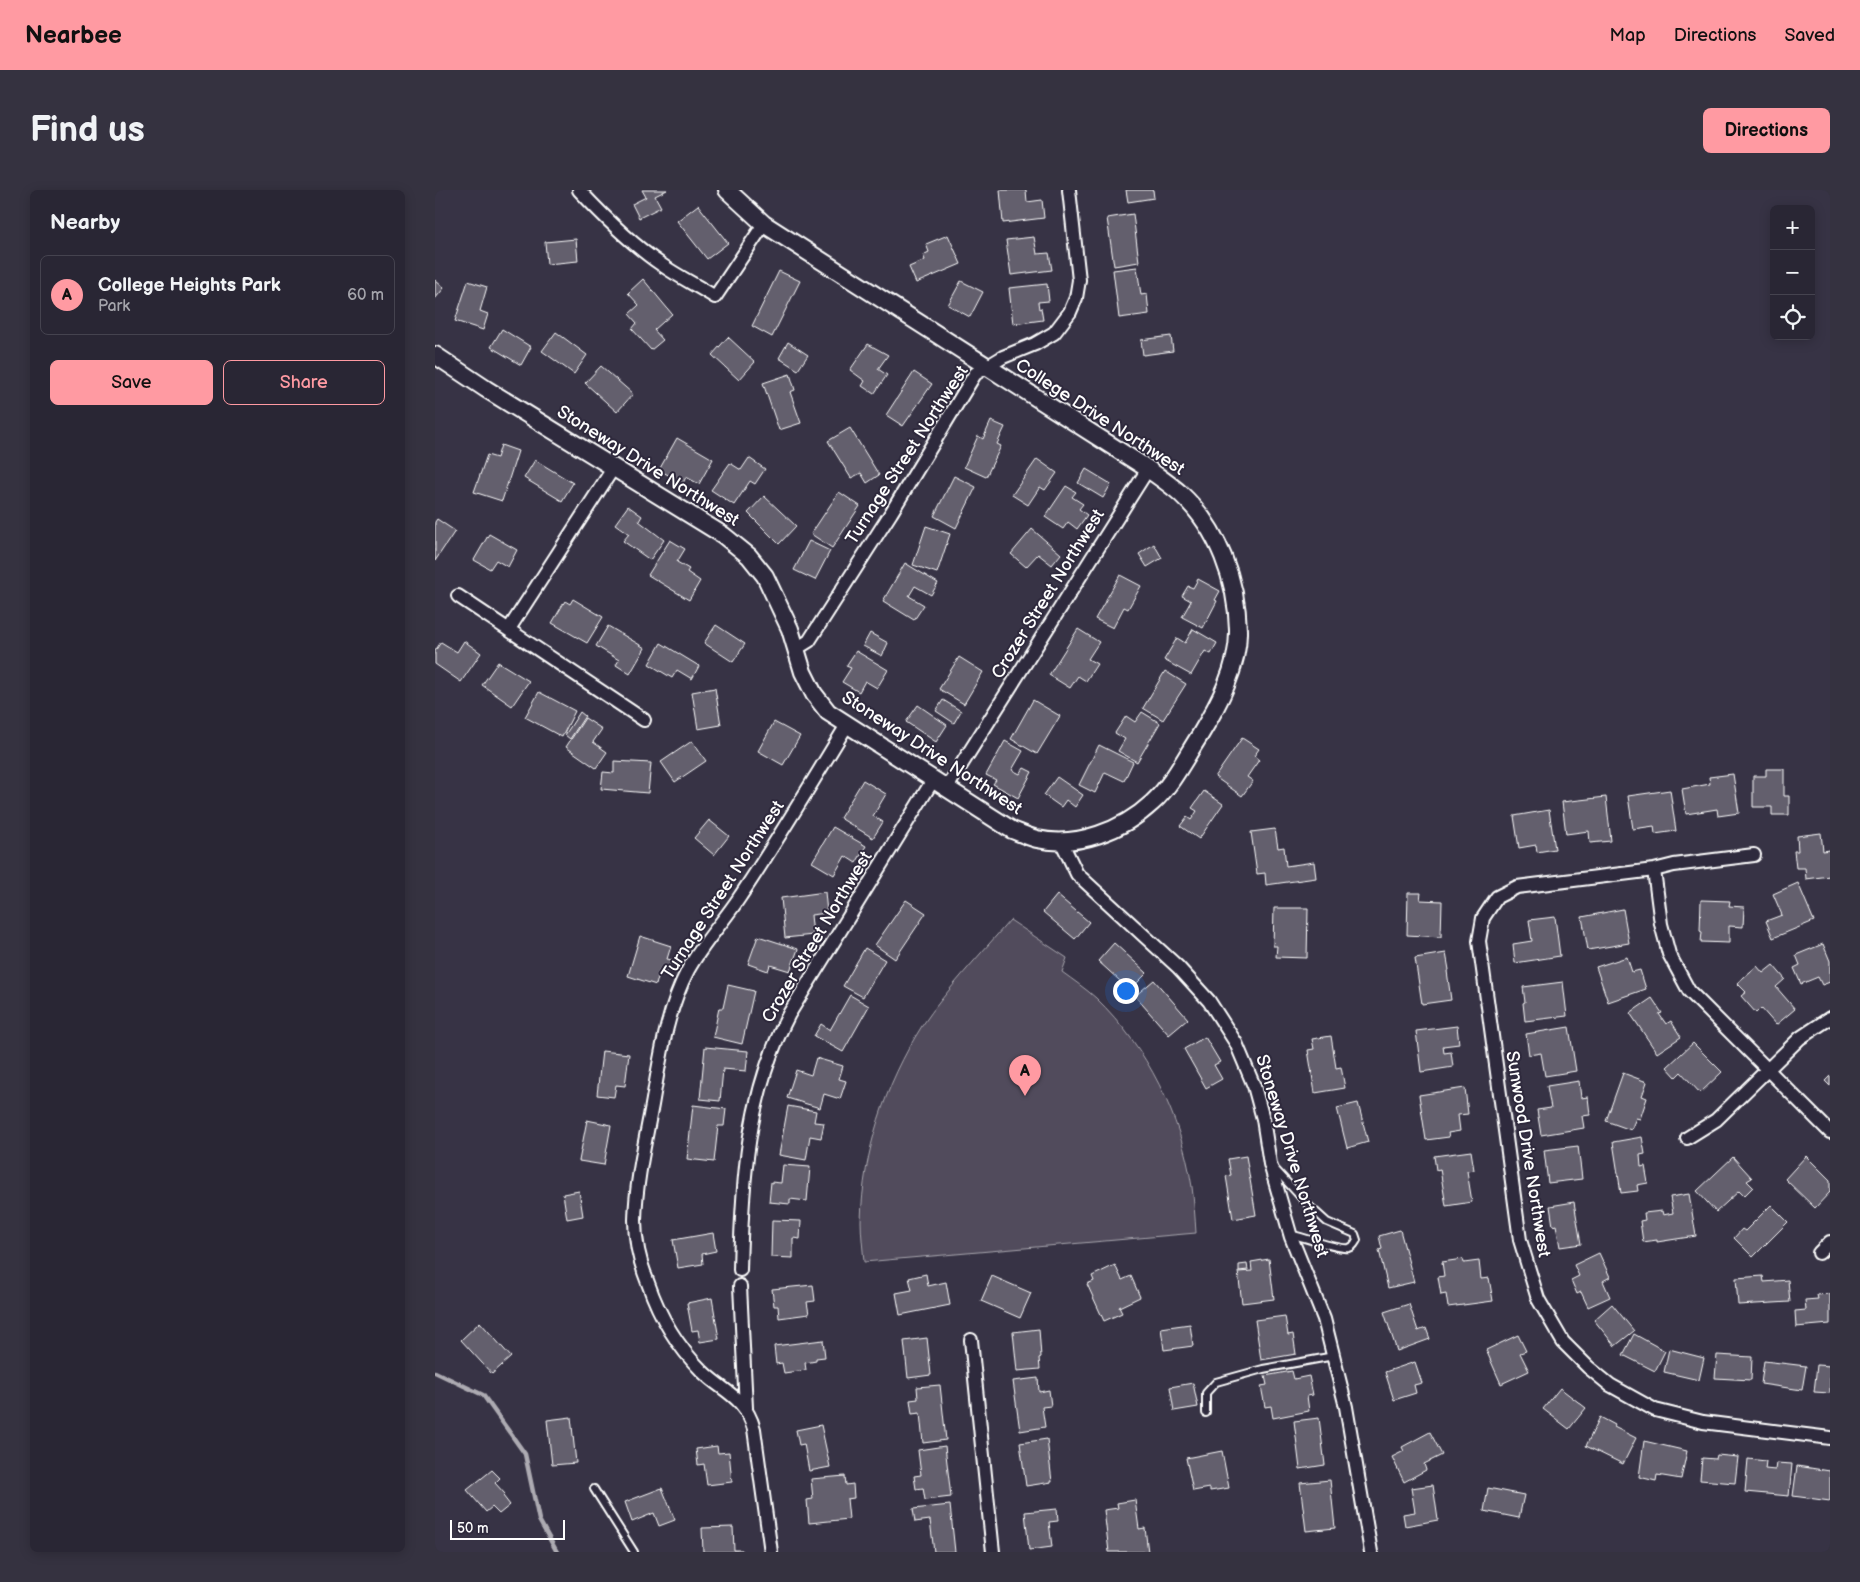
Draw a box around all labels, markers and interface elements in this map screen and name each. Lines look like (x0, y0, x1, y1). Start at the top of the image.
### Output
text: Nearbee (25, 21, 122, 50)
text: Map (1610, 25, 1646, 46)
text: Directions (1674, 25, 1756, 46)
text: Saved (1784, 25, 1835, 46)
button: Directions (1703, 108, 1830, 153)
text: Find us (30, 109, 145, 152)
map controls (1770, 205, 1815, 340)
button: + (1770, 205, 1815, 250)
text: Nearby (50, 210, 120, 235)
button: − (1770, 250, 1815, 295)
text: College Heights Park (98, 274, 281, 297)
text: A (62, 286, 72, 305)
text: 60 m (347, 286, 384, 305)
button: locate (1770, 295, 1815, 340)
text: Park (98, 297, 130, 316)
street label: College Drive Northwest (1011, 354, 1189, 480)
button: Save (50, 360, 213, 405)
button: Share (223, 360, 385, 405)
street label: Turnage Street Northwest (841, 361, 973, 548)
street label: Stoneway Drive Northwest (553, 401, 743, 531)
street label: Crozer Street Northwest (987, 505, 1109, 683)
street label: Stoneway Drive Northwest (838, 687, 1027, 819)
street label: Turnage Street Northwest (657, 796, 789, 983)
street label: Crozer Street Northwest (757, 847, 877, 1026)
your location (1113, 978, 1139, 1004)
street label: Sunwood Drive Northwest (1501, 1049, 1555, 1259)
street label: Stoneway Drive Northwest (1251, 1052, 1333, 1260)
pin: A (1009, 1055, 1041, 1096)
scale bar (450, 1517, 565, 1540)
text: 50 m (457, 1520, 489, 1537)

